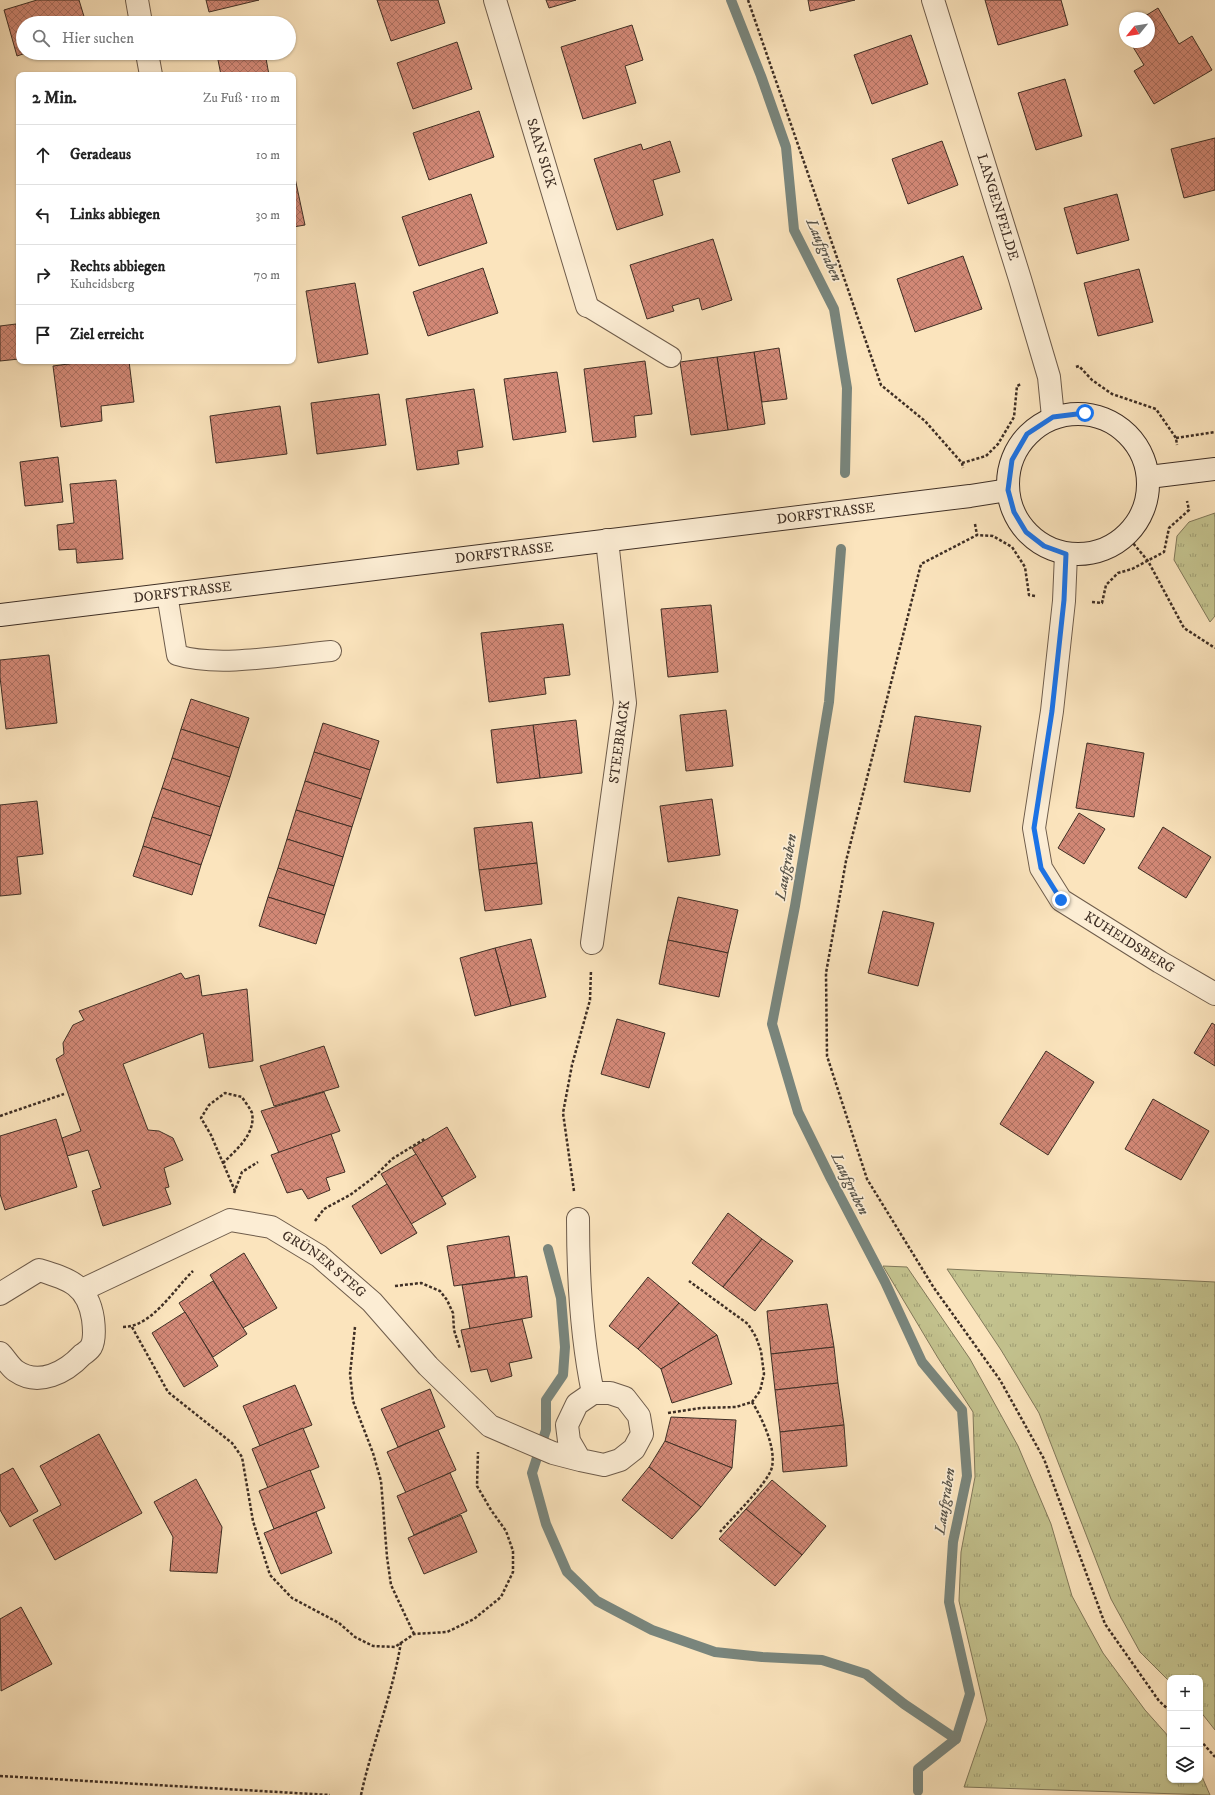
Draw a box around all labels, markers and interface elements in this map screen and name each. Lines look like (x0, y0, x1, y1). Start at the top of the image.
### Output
north arrow (1119, 12, 1155, 48)
search box (16, 16, 296, 60)
icon: search (30, 27, 52, 49)
text: Hier suchen (62, 29, 134, 48)
text: 2 Min. (32, 87, 77, 109)
text: Zu Fuß · 110 m (203, 90, 280, 106)
street label: SAAN SICK (522, 116, 560, 190)
icon: ahead (32, 144, 54, 166)
text: Geradeaus (70, 145, 131, 164)
text: 10 m (256, 147, 280, 163)
street label: LANGENFELDE (973, 152, 1023, 263)
icon: left (32, 204, 54, 226)
text: Links abbiegen (70, 205, 160, 224)
text: 30 m (256, 207, 280, 223)
water label: Laufgraben (801, 215, 846, 285)
text: Rechts abbiegen (70, 257, 165, 276)
icon: right (32, 264, 54, 286)
text: 70 m (254, 267, 280, 283)
text: Kuheidsberg (70, 276, 134, 292)
icon: arrive (32, 324, 54, 346)
text: Ziel erreicht (70, 325, 144, 344)
route start (1076, 404, 1094, 422)
street label: DORFSTRASSE (776, 499, 876, 529)
street label: DORFSTRASSE (454, 538, 554, 568)
street label: DORFSTRASSE (132, 578, 233, 608)
street label: STEEBRACK (605, 699, 634, 785)
water label: Laufgraben (771, 832, 801, 903)
route end (1052, 891, 1070, 909)
street label: KUHEIDSBERG (1081, 908, 1178, 978)
water label: Laufgraben (826, 1149, 873, 1219)
street label: GRÜNER STEG (278, 1227, 370, 1302)
water label: Laufgraben (930, 1466, 960, 1536)
map controls (1167, 1675, 1203, 1783)
button: + (1167, 1675, 1203, 1711)
button: − (1167, 1711, 1203, 1747)
button: layers (1167, 1747, 1203, 1783)

